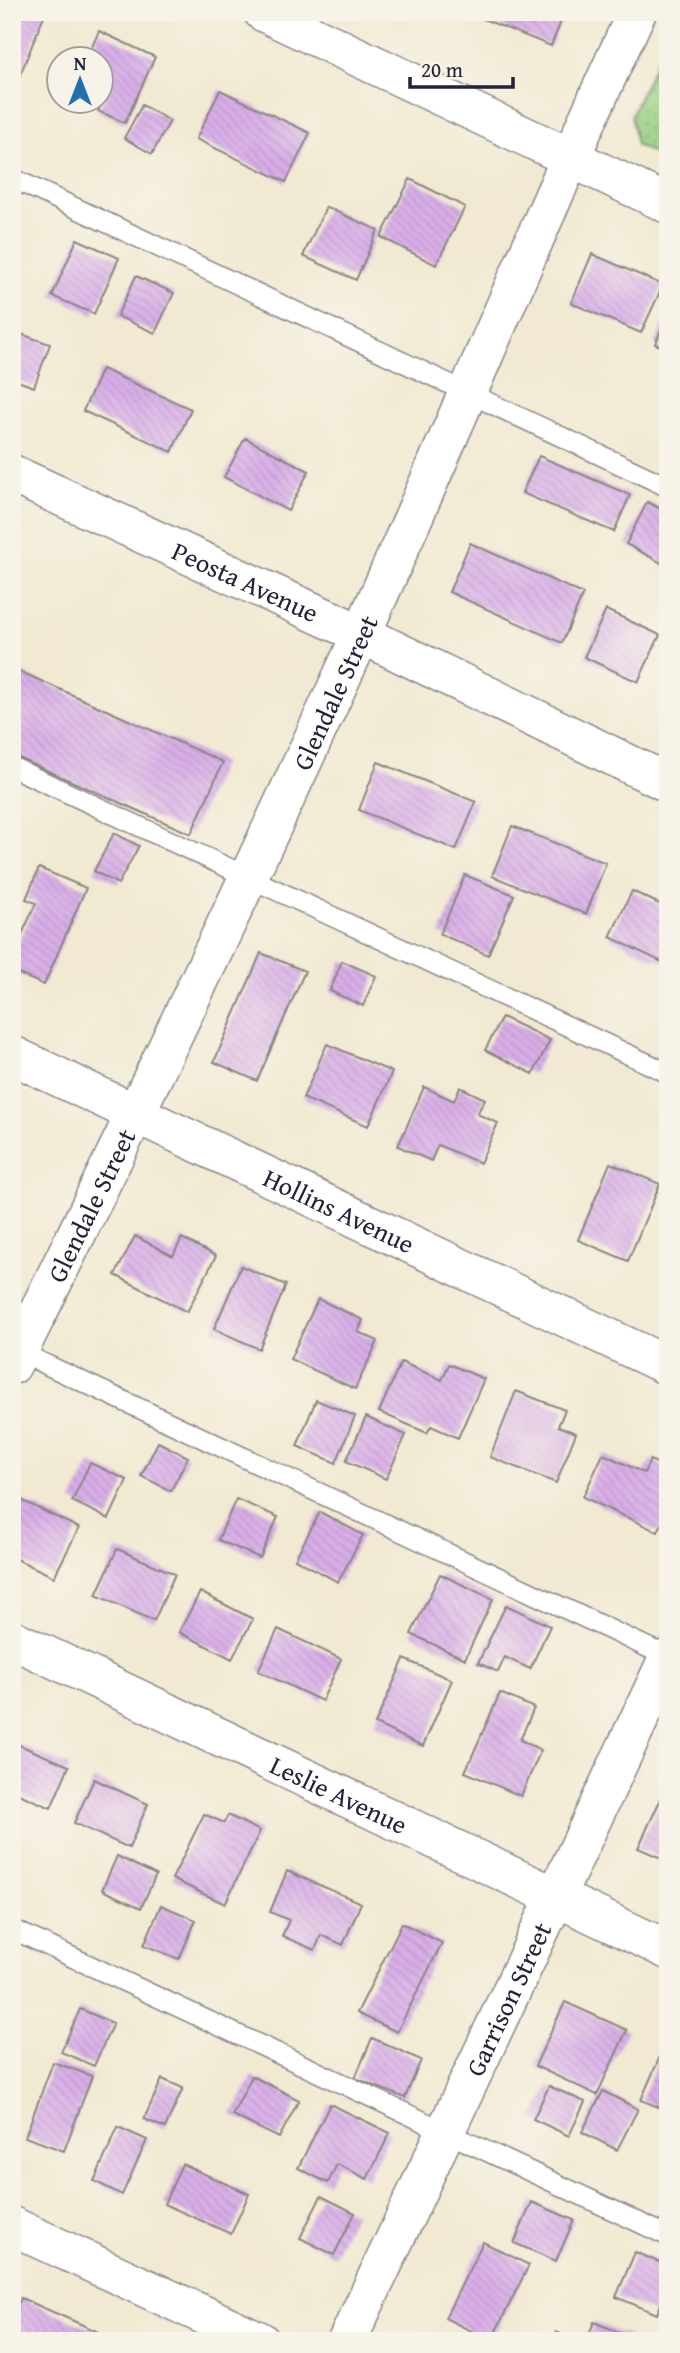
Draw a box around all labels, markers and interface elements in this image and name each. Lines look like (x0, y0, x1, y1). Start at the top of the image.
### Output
north arrow (46, 46, 116, 116)
scale bar (410, 46, 514, 90)
text: N (74, 49, 87, 77)
text: 20 m (421, 54, 463, 85)
street label: Peosta Avenue (166, 531, 325, 632)
street label: Glendale Street (282, 609, 387, 776)
street label: Glendale Street (36, 1122, 145, 1289)
street label: Hollins Avenue (257, 1158, 421, 1263)
street label: Leslie Avenue (264, 1745, 414, 1843)
street label: Garrison Street (455, 1915, 561, 2082)

